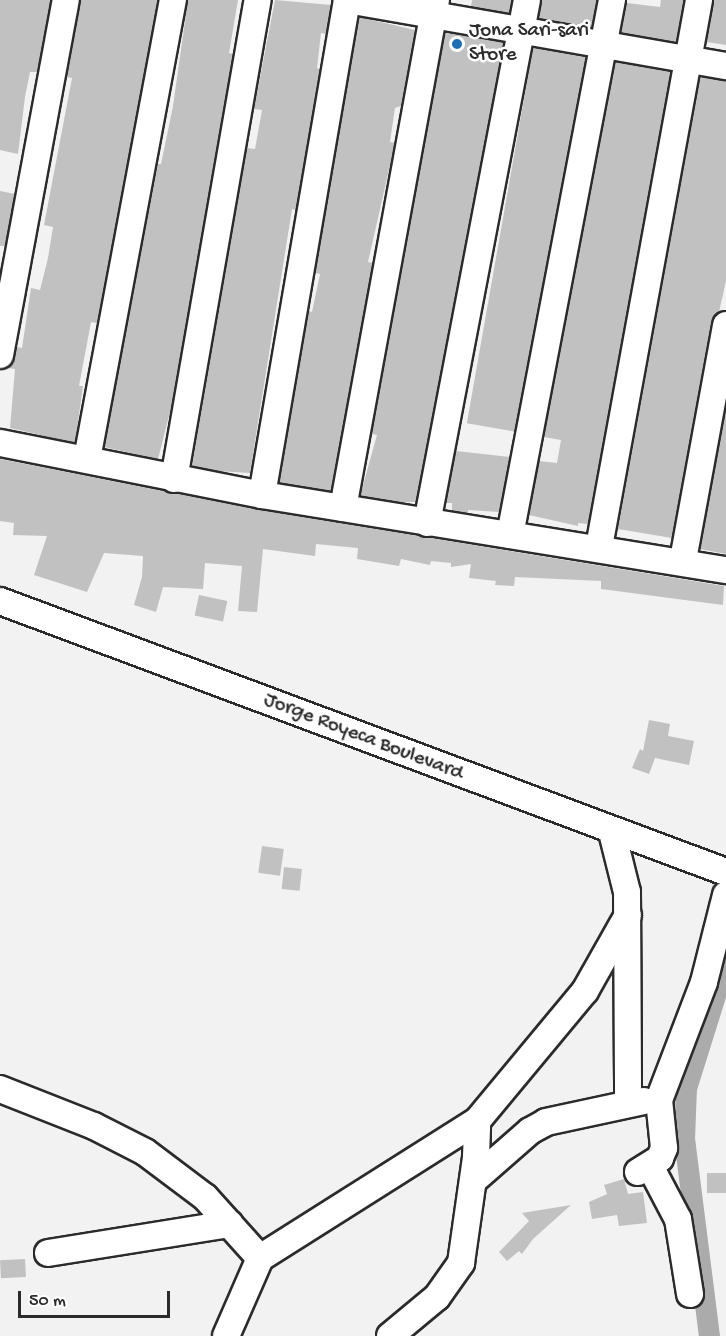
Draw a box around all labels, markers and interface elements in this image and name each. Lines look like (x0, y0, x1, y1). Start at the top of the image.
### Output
place label: Jona Sari-sari Store (469, 19, 589, 69)
marker: Jona Sari-sari Store (450, 37, 464, 51)
street label: Jorge Royeca Boulevard (260, 688, 466, 788)
scale bar (21, 1279, 172, 1317)
text: 50 m (29, 1291, 66, 1312)

